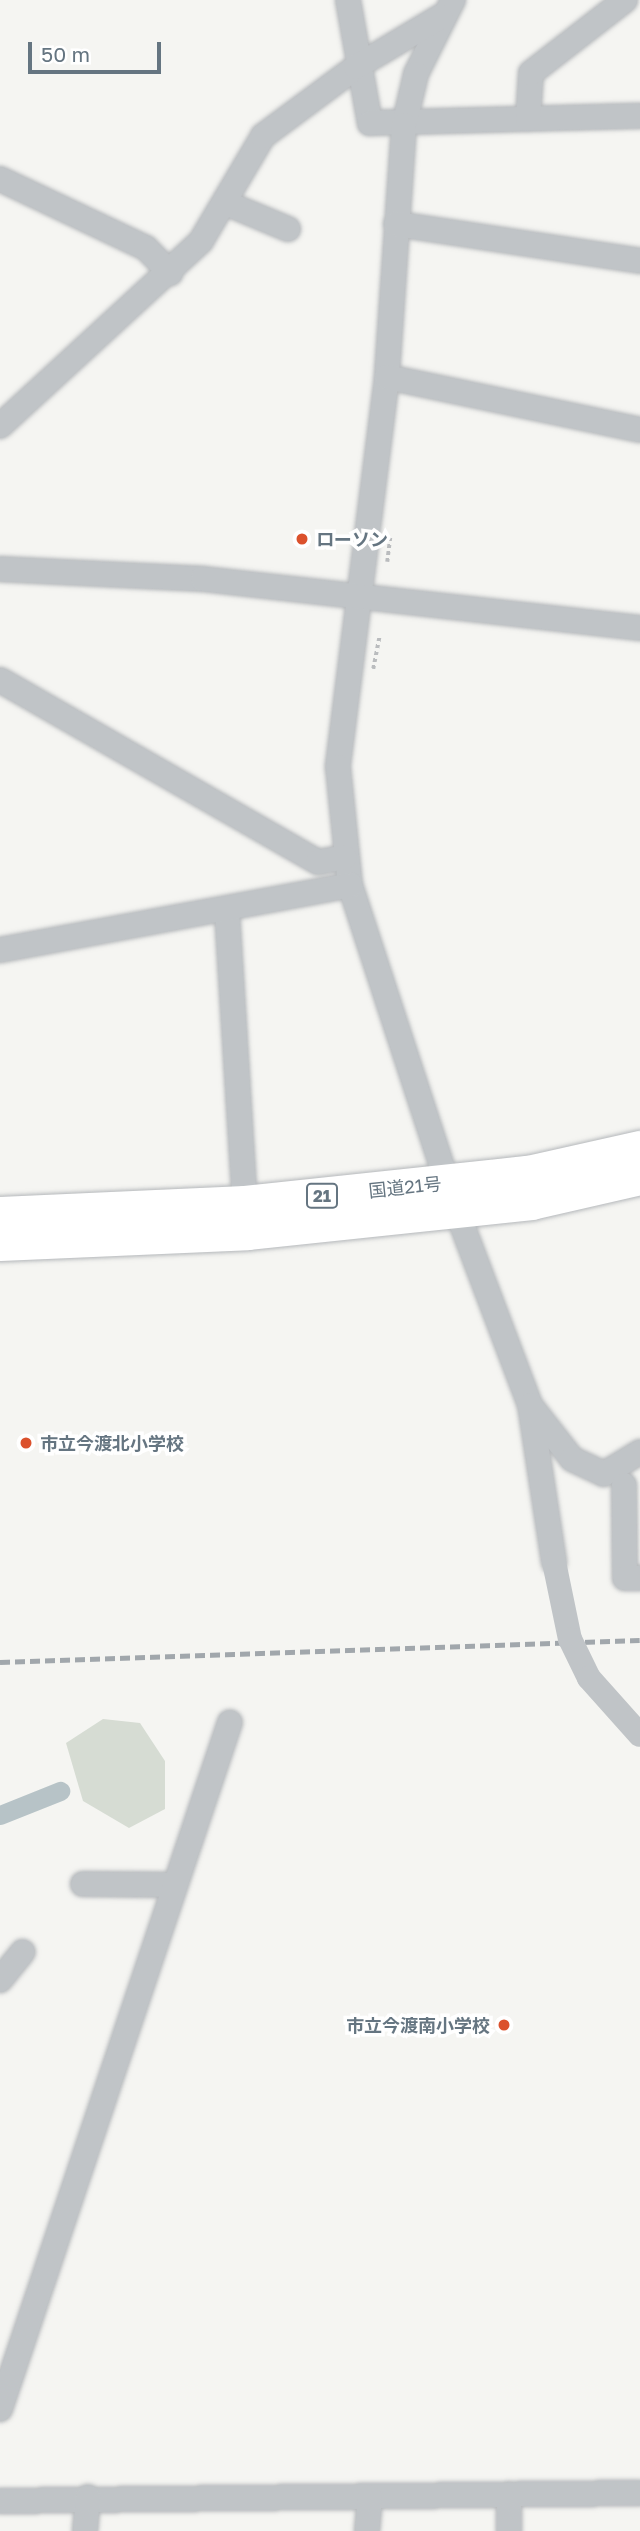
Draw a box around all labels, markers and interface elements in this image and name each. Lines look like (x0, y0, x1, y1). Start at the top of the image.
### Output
scale bar (32, 28, 164, 72)
text: 50 m (41, 41, 90, 67)
place label: ローソン (316, 528, 388, 550)
marker: ローソン (294, 531, 310, 547)
street label: 国道21号 (367, 1172, 443, 1202)
road number: 21 (304, 1184, 340, 1208)
place label: 市立今渡北小学校 (40, 1432, 184, 1454)
marker: 市立今渡北小学校 (18, 1435, 34, 1451)
place label: 市立今渡南小学校 (346, 2014, 490, 2036)
marker: 市立今渡南小学校 (496, 2017, 512, 2033)

